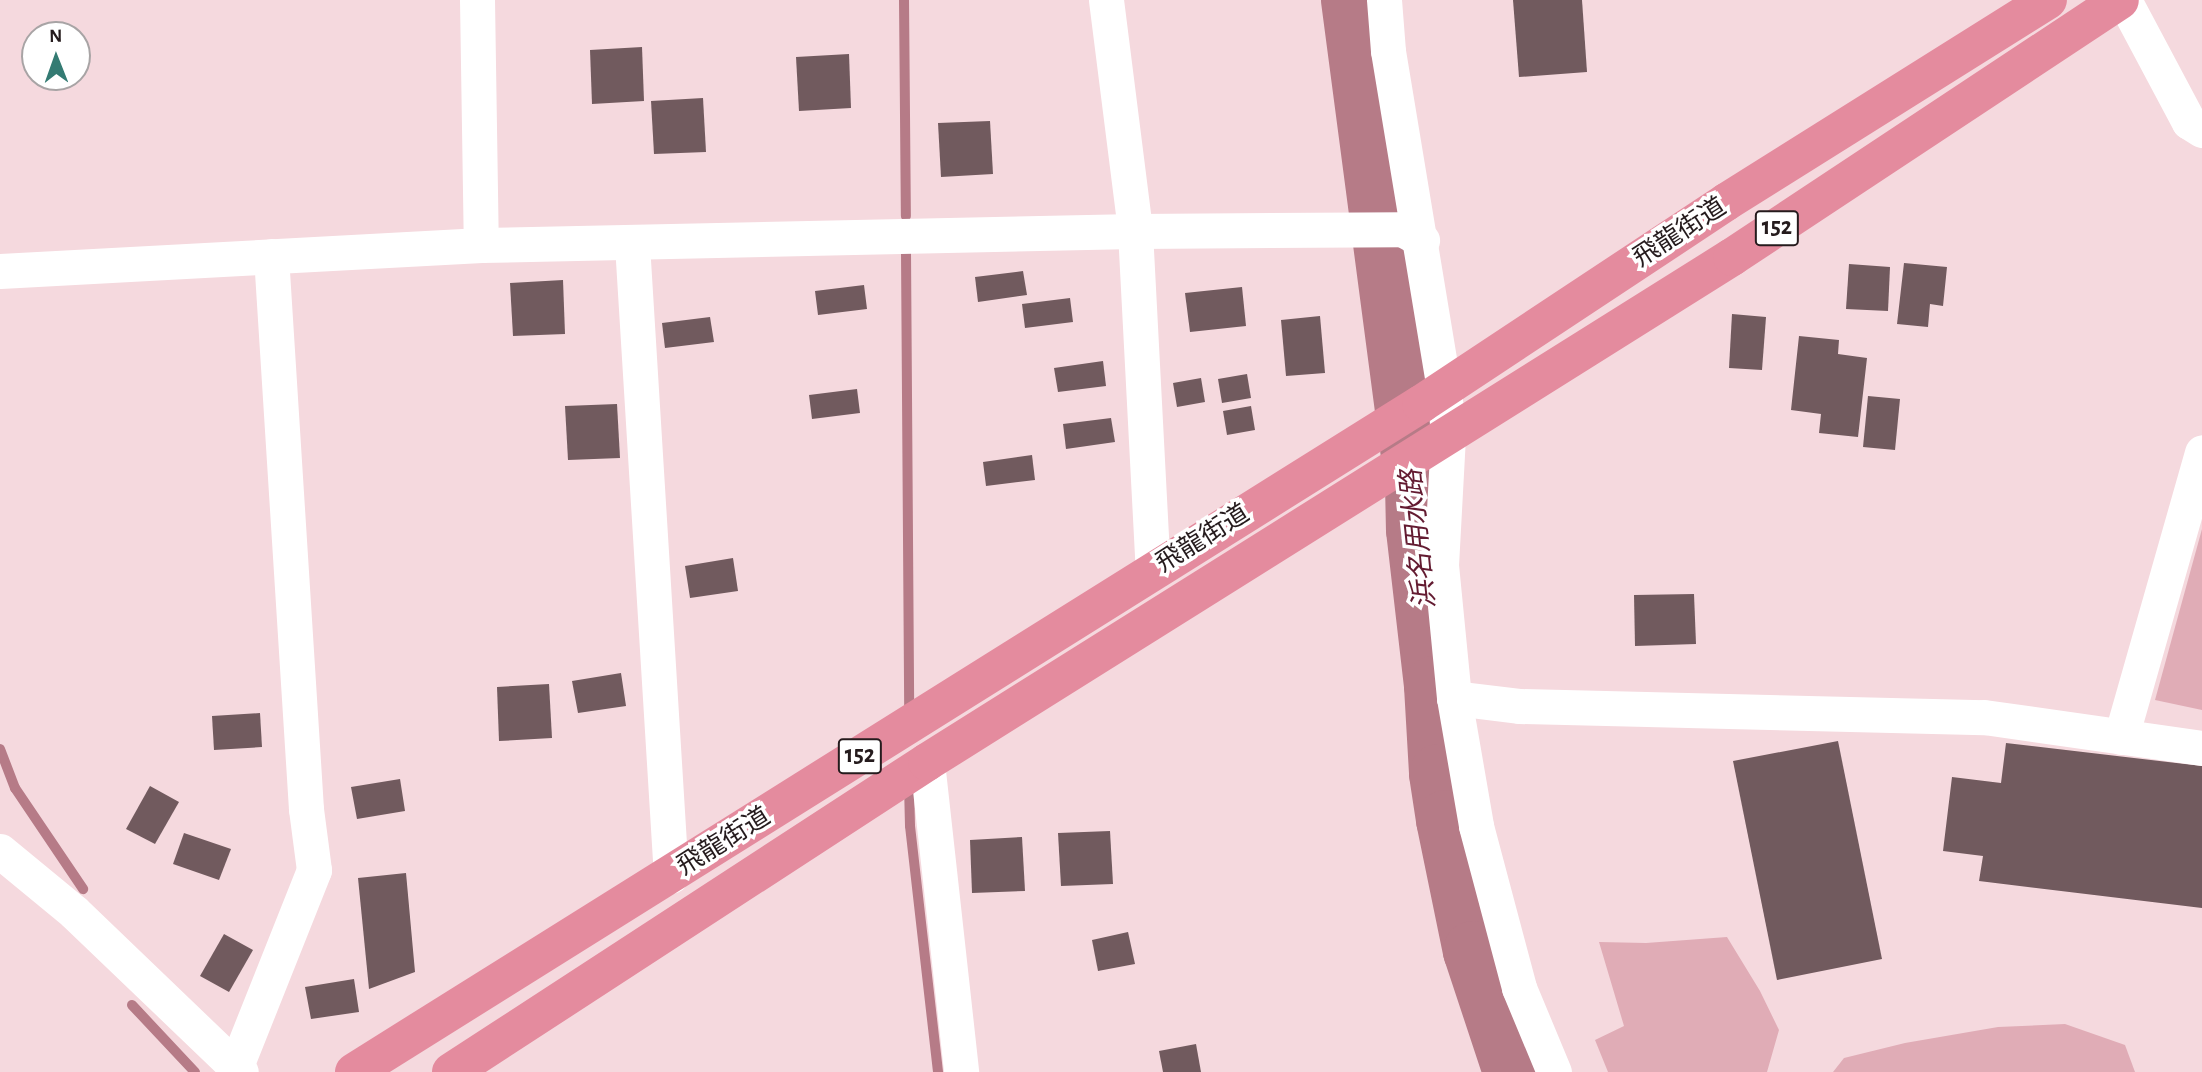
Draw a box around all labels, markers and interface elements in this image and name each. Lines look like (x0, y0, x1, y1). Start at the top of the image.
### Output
north arrow (21, 21, 91, 91)
text: N (49, 27, 62, 46)
street label: 飛龍街道 (1628, 192, 1732, 274)
road number: 152 (1754, 208, 1800, 248)
water label: 浜名用水路 (1395, 468, 1443, 610)
street label: 飛龍街道 (1151, 498, 1255, 580)
road number: 152 (837, 736, 883, 776)
street label: 飛龍街道 (672, 801, 776, 883)

